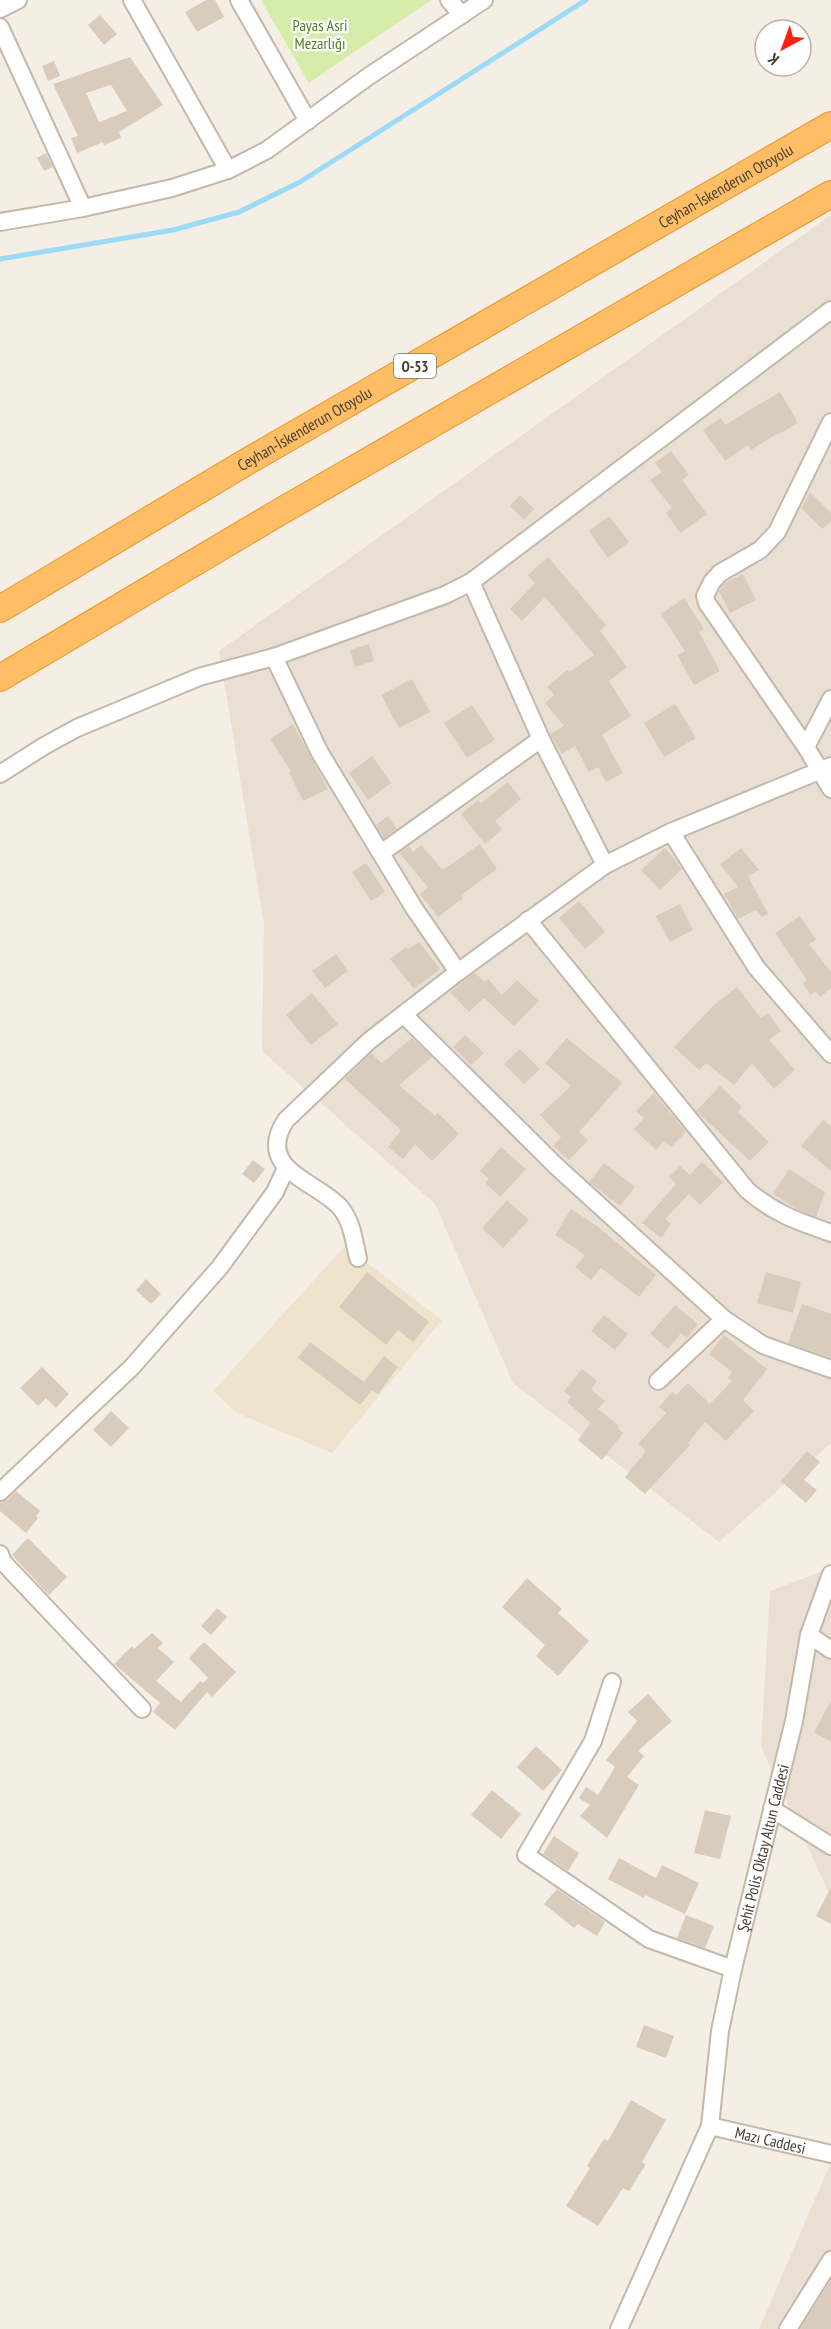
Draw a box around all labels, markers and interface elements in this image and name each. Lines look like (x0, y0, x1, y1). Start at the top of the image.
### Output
park label: Payas Asri Mezarlığı (293, 15, 347, 53)
north arrow (753, 18, 813, 78)
text: K (763, 49, 783, 70)
street label: Ceyhan-İskenderun Otoyolu (655, 139, 796, 232)
road number: O-53 (394, 354, 436, 378)
street label: Ceyhan-İskenderun Otoyolu (234, 382, 375, 475)
street label: Şehit Polis Oktay Altun Caddesi (733, 1762, 793, 1934)
street label: Mazı Caddesi (733, 2122, 808, 2158)

